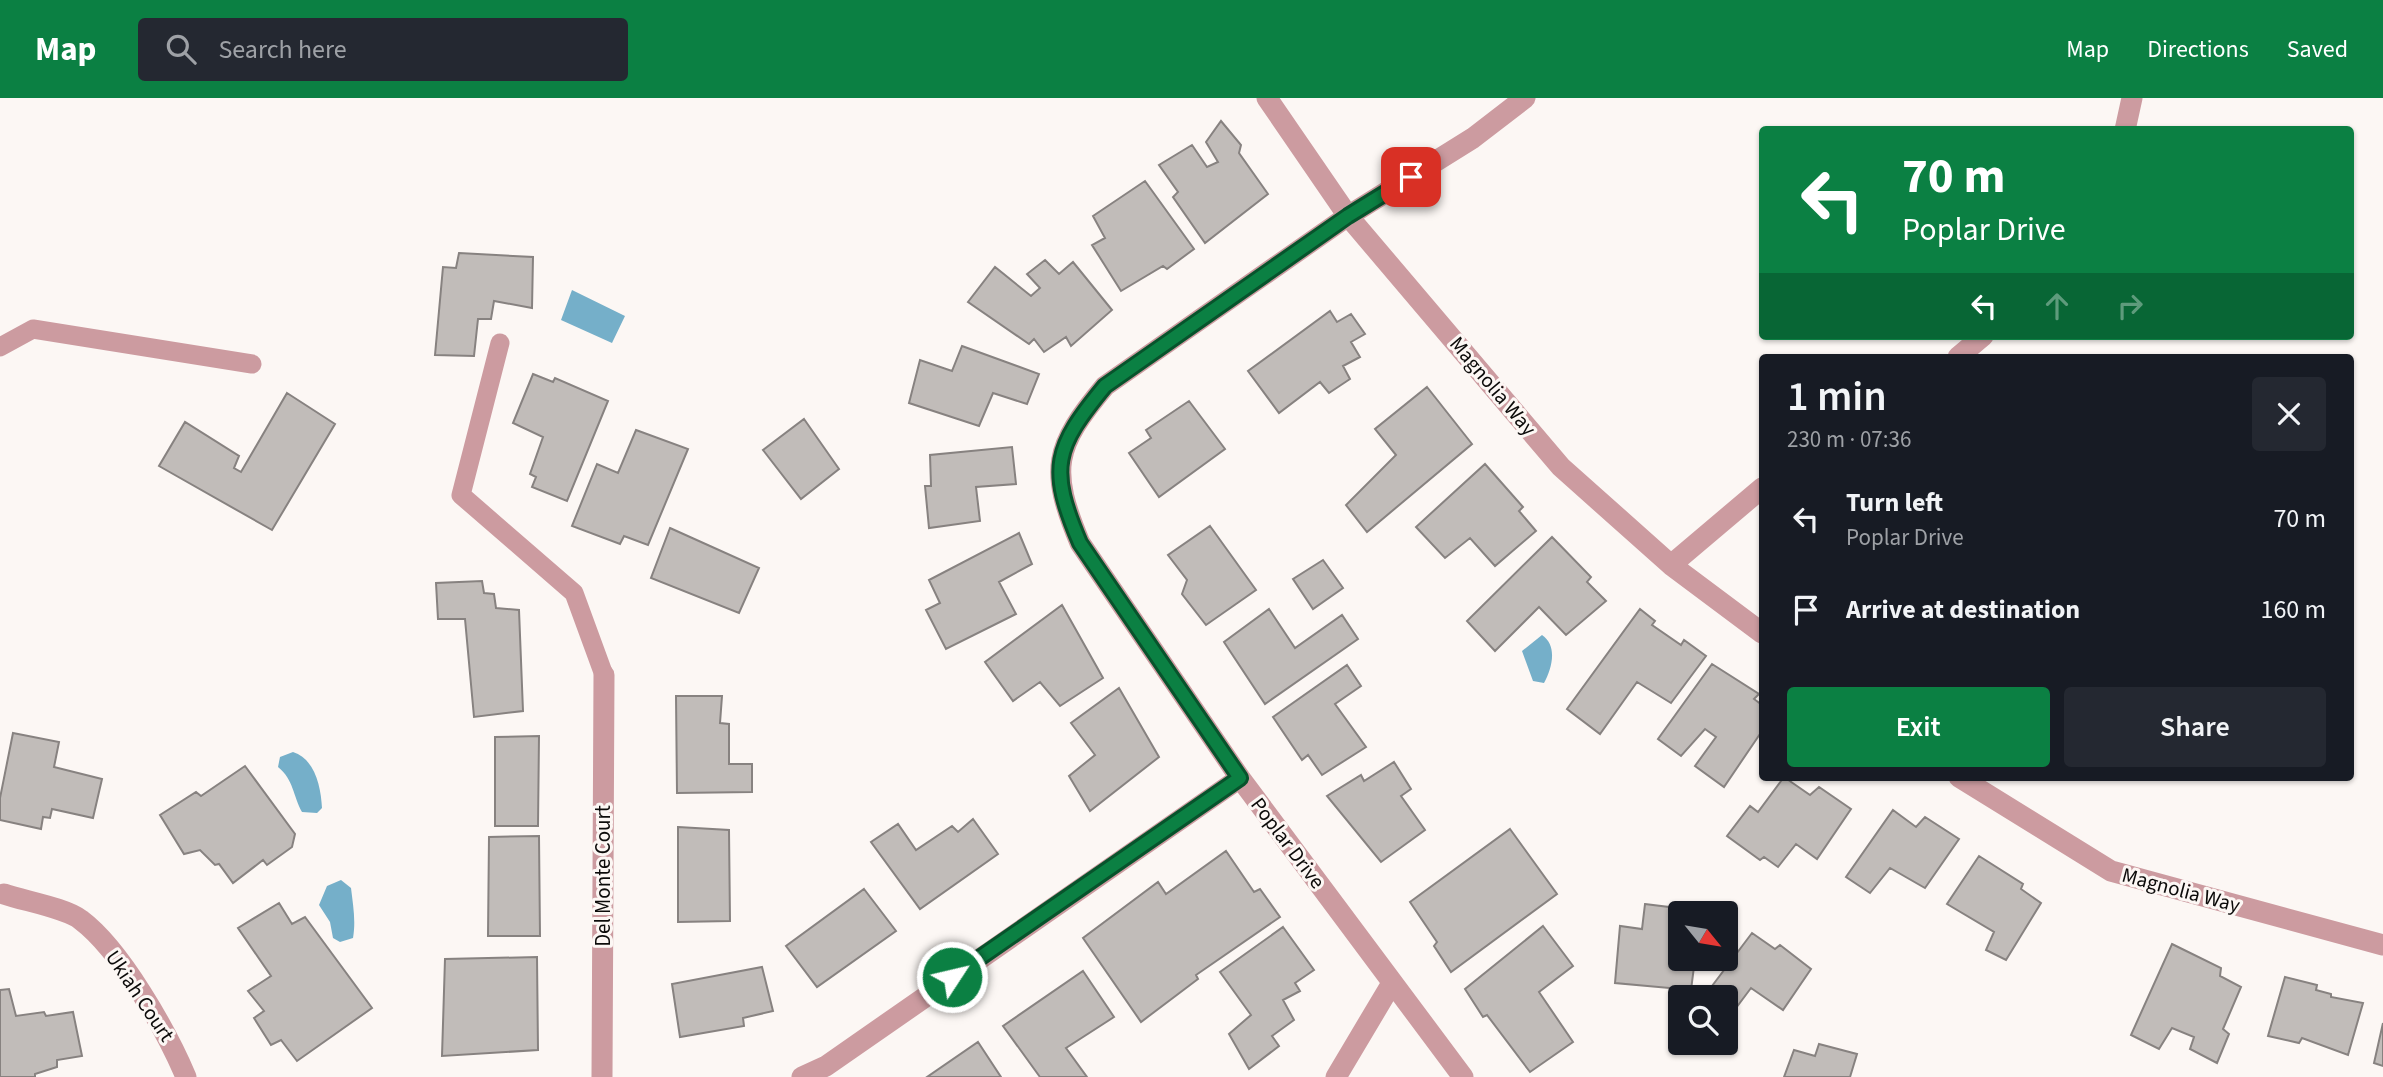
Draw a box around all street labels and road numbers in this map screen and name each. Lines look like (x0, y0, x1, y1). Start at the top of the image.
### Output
street label: Magnolia Way (1443, 330, 1544, 442)
street label: Poplar Drive (1244, 791, 1332, 895)
street label: Del Monte Court (588, 805, 618, 947)
street label: Magnolia Way (2119, 860, 2244, 920)
street label: Ukiah Court (98, 944, 182, 1048)

